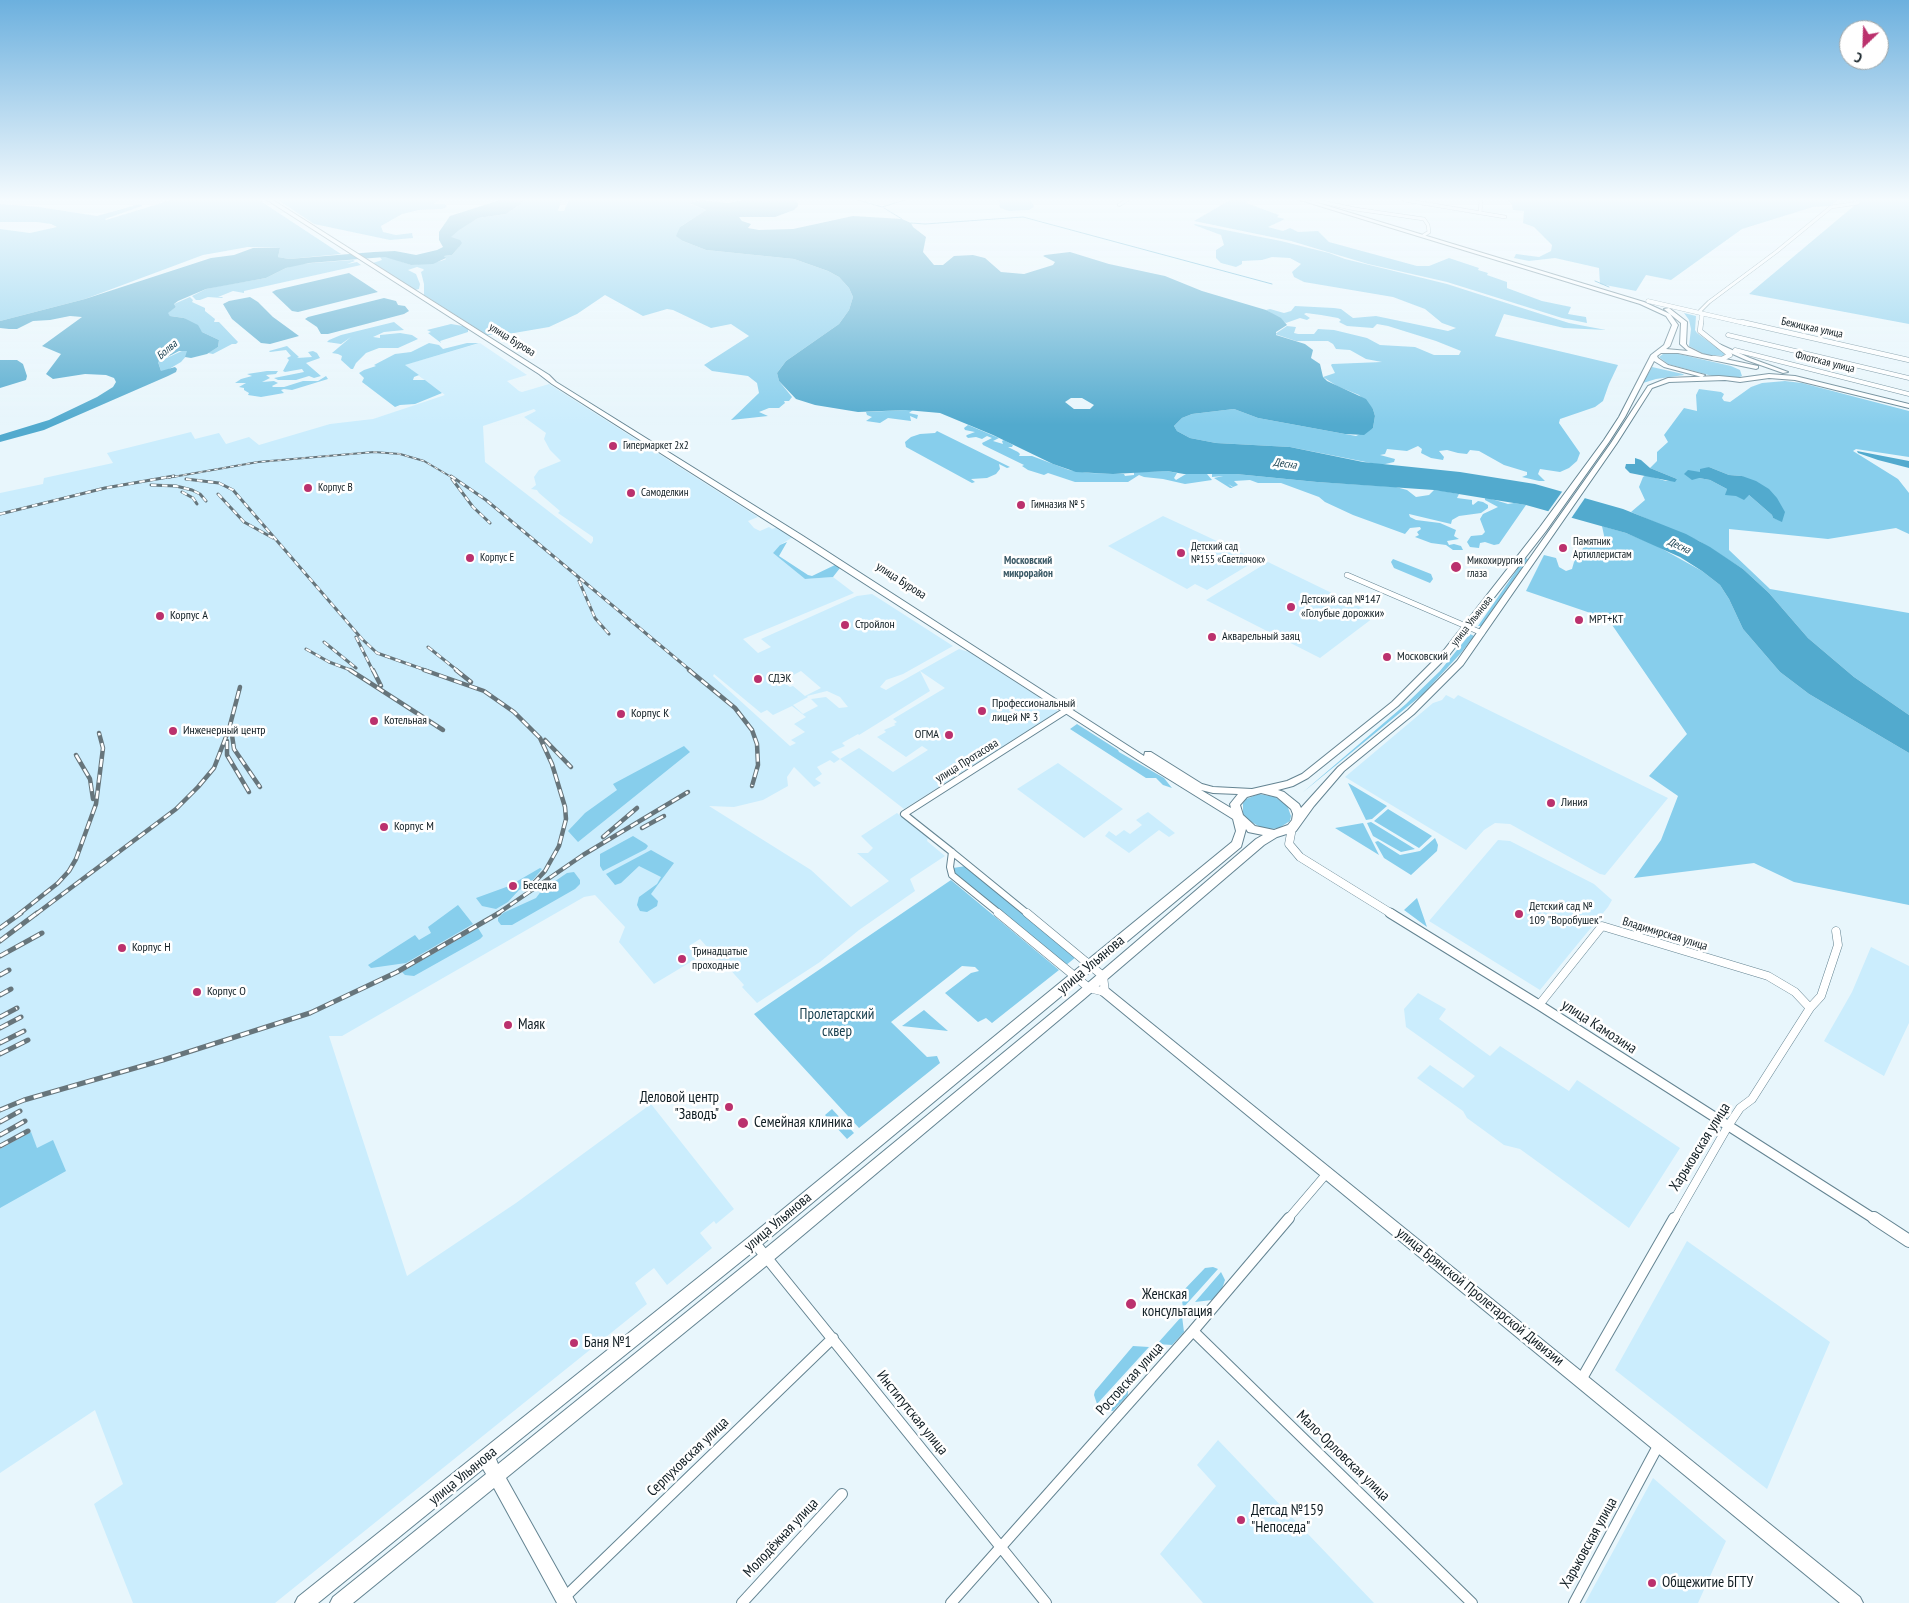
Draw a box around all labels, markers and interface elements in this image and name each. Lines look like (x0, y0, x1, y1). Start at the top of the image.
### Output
north arrow (1839, 20, 1889, 70)
text: С (1852, 48, 1865, 67)
street label: Бежицкая улица (1780, 315, 1844, 341)
street label: улица Бурова (486, 321, 538, 359)
water label: Болва (154, 337, 180, 363)
street label: Флотская улица (1794, 348, 1856, 376)
place label: Гипермаркет 2х2 (623, 439, 689, 453)
marker: Гипермаркет 2х2 (607, 440, 619, 452)
water label: Десна (1273, 456, 1297, 472)
place label: Корпус В (318, 481, 353, 495)
marker: Корпус В (302, 482, 314, 494)
place label: Самоделкин (641, 486, 688, 500)
marker: Самоделкин (625, 487, 637, 499)
place label: Гимназия № 5 (1031, 498, 1085, 512)
marker: Гимназия № 5 (1015, 499, 1027, 511)
place label: Памятник Артиллеристам (1573, 535, 1632, 561)
water label: Десна (1666, 535, 1692, 557)
place label: Детский сад №155 «Светлячок» (1191, 540, 1265, 566)
marker: Памятник Артиллеристам (1557, 542, 1569, 554)
marker: Детский сад №155 «Светлячок» (1175, 547, 1187, 559)
place label: Корпус Е (480, 551, 514, 565)
marker: Корпус Е (464, 552, 476, 564)
district label: Московский микрорайон (1003, 554, 1053, 580)
place label: Микохирургия глаза (1467, 554, 1523, 580)
street label: улица Бурова (873, 559, 929, 603)
marker: Микохирургия глаза (1449, 560, 1463, 574)
place label: Детский сад №147 «Голубые дорожки» (1301, 593, 1384, 621)
street label: улица Ульянова (1448, 593, 1496, 649)
marker: Детский сад №147 «Голубые дорожки» (1285, 601, 1297, 613)
place label: Корпус А (170, 609, 208, 623)
marker: Корпус А (154, 610, 166, 622)
place label: МРТ+КТ (1589, 613, 1623, 627)
marker: МРТ+КТ (1573, 614, 1585, 626)
place label: Стройлон (855, 618, 895, 632)
marker: Стройлон (839, 619, 851, 631)
place label: Акварельный заяц (1222, 630, 1300, 644)
marker: Акварельный заяц (1206, 631, 1218, 643)
place label: Московский (1397, 650, 1448, 664)
marker: Московский (1381, 651, 1393, 663)
place label: СДЭК (768, 672, 791, 686)
marker: СДЭК (752, 673, 764, 685)
place label: Профессиональный лицей № 3 (992, 697, 1075, 725)
marker: Профессиональный лицей № 3 (976, 705, 988, 717)
place label: Корпус К (631, 707, 669, 721)
marker: Корпус К (615, 708, 627, 720)
place label: Котельная (384, 714, 427, 728)
marker: Котельная (368, 715, 380, 727)
place label: Инженерный центр (183, 724, 265, 738)
marker: Инженерный центр (167, 725, 179, 737)
place label: ОГМА (915, 728, 939, 742)
marker: ОГМА (943, 729, 955, 741)
street label: улица Протасова (933, 736, 1001, 786)
place label: Линия (1561, 796, 1587, 810)
marker: Линия (1545, 797, 1557, 809)
place label: Корпус М (394, 820, 434, 834)
marker: Корпус М (378, 821, 390, 833)
place label: Беседка (523, 879, 557, 893)
marker: Беседка (507, 880, 519, 892)
place label: Детский сад № 109 "Воробушек" (1529, 900, 1602, 928)
marker: Детский сад № 109 "Воробушек" (1513, 908, 1525, 920)
street label: Владимирская улица (1621, 914, 1709, 954)
street label: улица Ульянова (1054, 932, 1128, 998)
place label: Корпус Н (132, 941, 171, 955)
marker: Корпус Н (116, 942, 128, 954)
place label: Тринадцатые проходные (692, 945, 747, 973)
marker: Тринадцатые проходные (676, 953, 688, 965)
place label: Корпус О (207, 985, 246, 999)
marker: Корпус О (191, 986, 203, 998)
street label: улица Камозина (1558, 996, 1640, 1058)
park label: Пролетарский сквер (800, 1006, 874, 1041)
place label: Маяк (518, 1016, 545, 1034)
marker: Маяк (502, 1019, 514, 1031)
place label: Деловой центр "Заводъ" (640, 1089, 719, 1124)
street label: Харьковская улица (1666, 1099, 1734, 1195)
marker: Деловой центр "Заводъ" (723, 1101, 735, 1113)
place label: Семейная клиника (754, 1114, 852, 1132)
marker: Семейная клиника (736, 1116, 750, 1130)
street label: улица Ульянова (741, 1189, 815, 1255)
street label: улица Брянской Пролетарской Дивизии (1393, 1224, 1567, 1370)
place label: Женская консультация (1142, 1286, 1212, 1321)
marker: Женская консультация (1124, 1297, 1138, 1311)
place label: Баня №1 (584, 1334, 631, 1352)
marker: Баня №1 (568, 1337, 580, 1349)
street label: Ростовская улица (1093, 1339, 1167, 1419)
street label: Институтская улица (873, 1367, 951, 1459)
street label: Мало-Орловская улица (1293, 1407, 1393, 1505)
street label: Серпуховская улица (643, 1413, 733, 1501)
street label: улица Ульянова (425, 1443, 501, 1509)
street label: Молодёжная улица (740, 1495, 822, 1581)
street label: Харьковская улица (1557, 1495, 1621, 1591)
place label: Детсад №159 "Непоседа" (1251, 1502, 1323, 1537)
marker: Детсад №159 "Непоседа" (1235, 1514, 1247, 1526)
place label: Общежитие БГТУ (1662, 1574, 1753, 1592)
marker: Общежитие БГТУ (1646, 1577, 1658, 1589)

